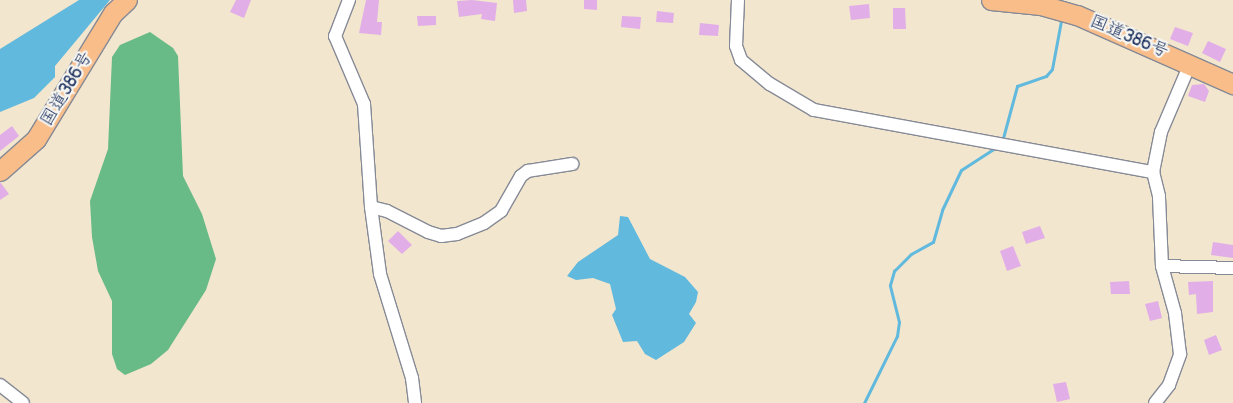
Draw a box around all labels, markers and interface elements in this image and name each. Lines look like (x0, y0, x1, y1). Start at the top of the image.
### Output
street label: 国道386号 (1086, 11, 1172, 63)
street label: 国道386号 (36, 48, 98, 130)

